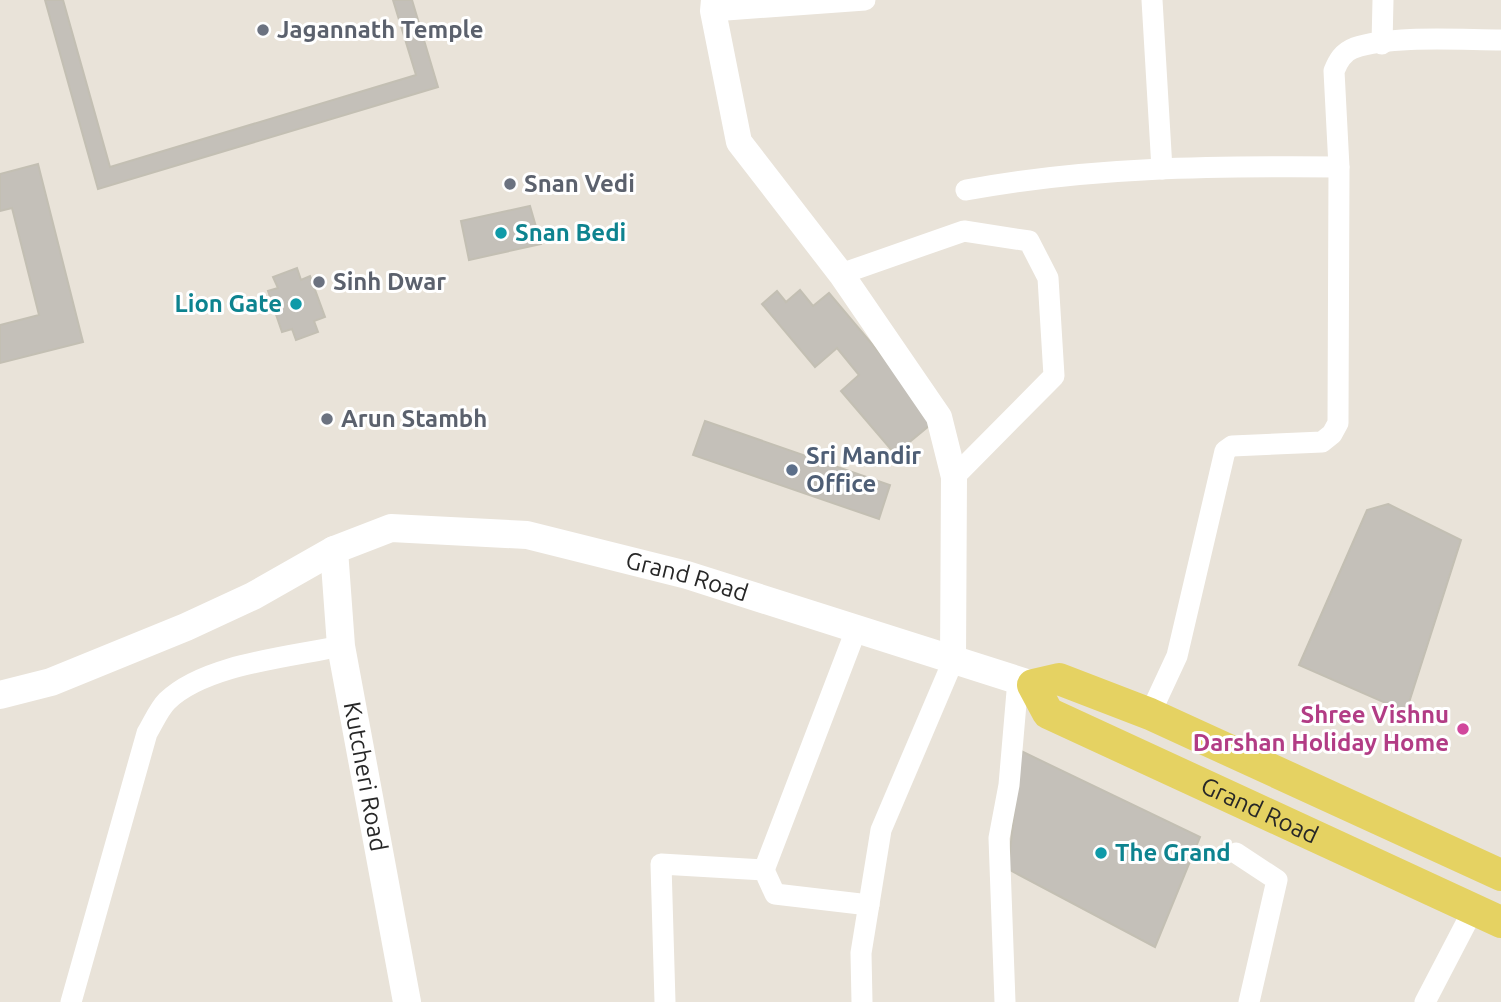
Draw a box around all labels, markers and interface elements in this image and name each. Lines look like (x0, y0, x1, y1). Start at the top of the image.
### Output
place label: Jagannath Temple (277, 16, 484, 43)
marker: Jagannath Temple (255, 22, 271, 38)
place label: Snan Vedi (524, 170, 635, 197)
marker: Snan Vedi (502, 176, 518, 192)
place label: Snan Bedi (515, 219, 626, 246)
marker: Snan Bedi (493, 225, 509, 241)
place label: Sinh Dwar (333, 268, 446, 295)
marker: Sinh Dwar (311, 274, 327, 290)
place label: Lion Gate (175, 290, 282, 317)
marker: Lion Gate (288, 296, 304, 312)
place label: Arun Stambh (341, 405, 487, 432)
marker: Arun Stambh (319, 411, 335, 427)
place label: Sri Mandir Office (806, 442, 921, 497)
marker: Sri Mandir Office (784, 462, 800, 478)
street label: Grand Road (623, 546, 752, 607)
street label: Kutcheri Road (339, 699, 393, 853)
place label: Shree Vishnu Darshan Holiday Home (1193, 701, 1449, 756)
marker: Shree Vishnu Darshan Holiday Home (1455, 721, 1471, 737)
street label: Grand Road (1197, 771, 1323, 849)
place label: The Grand (1115, 839, 1231, 866)
marker: The Grand (1093, 845, 1109, 861)

